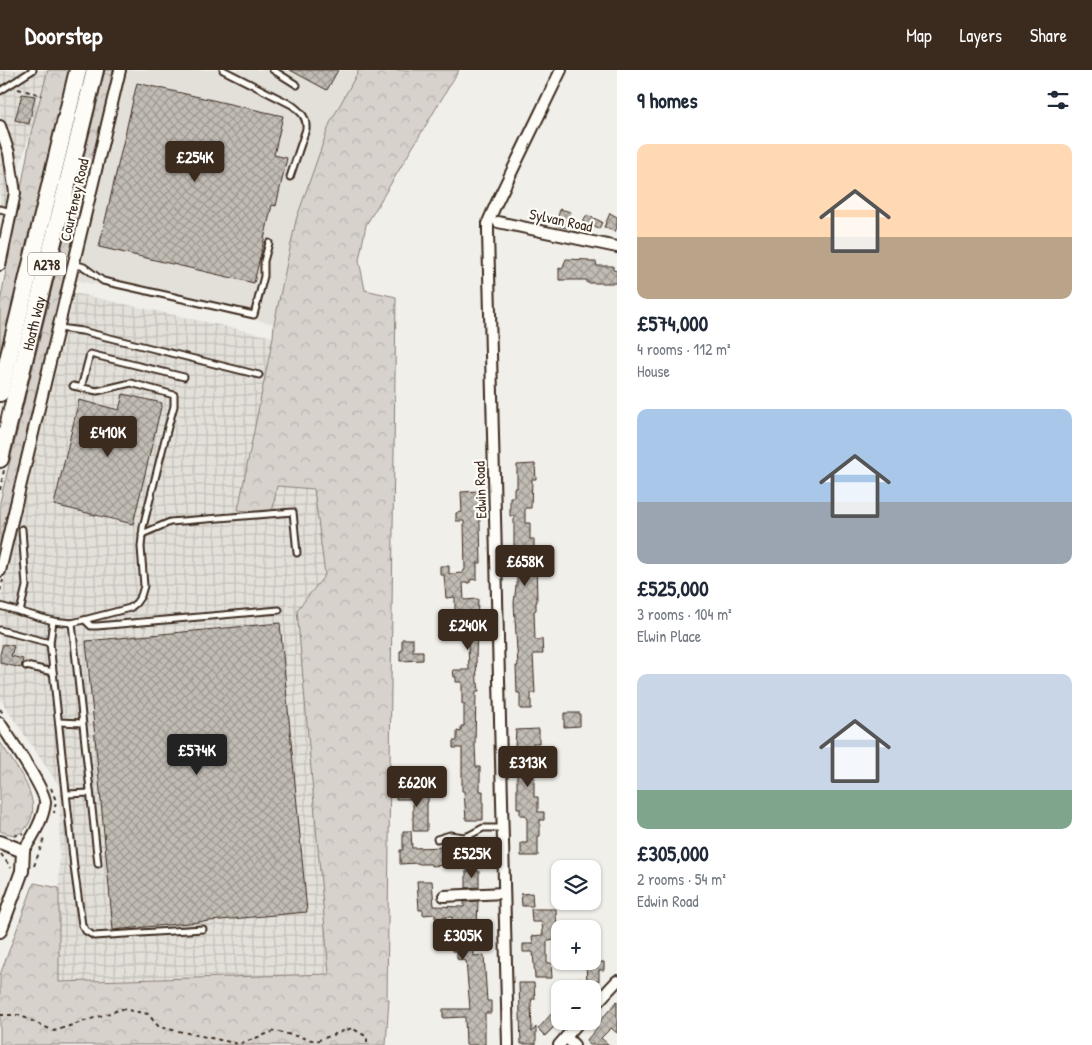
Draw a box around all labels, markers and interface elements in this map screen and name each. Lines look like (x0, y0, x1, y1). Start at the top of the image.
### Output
text: Doorstep (25, 19, 102, 51)
text: Map (906, 23, 932, 48)
text: Layers (960, 23, 1002, 48)
text: Share (1030, 23, 1067, 48)
text: 9 homes (637, 86, 698, 115)
icon: filters (1044, 86, 1072, 114)
pin: £254K (160, 140, 230, 183)
text: £254K (176, 146, 214, 168)
street label: Courteney Road (54, 156, 94, 243)
icon: home (810, 176, 900, 266)
street label: Sylvan Road (528, 203, 595, 237)
road number: A278 (28, 252, 66, 275)
street label: Hoath Way (16, 294, 50, 352)
text: £574,000 (637, 309, 708, 338)
text: 4 rooms · 112 m² (637, 338, 731, 360)
text: House (637, 360, 670, 382)
pin: £410K (73, 416, 143, 458)
text: £410K (90, 421, 126, 443)
icon: home (810, 441, 900, 531)
street label: Edwin Road (468, 461, 491, 519)
pin: £658K (490, 544, 560, 587)
text: £658K (506, 550, 544, 572)
text: £525,000 (637, 574, 709, 603)
text: 3 rooms · 104 m² (637, 603, 732, 625)
pin: £240K (433, 608, 503, 651)
text: £240K (449, 614, 487, 636)
text: Elwin Place (637, 625, 701, 647)
icon: home (810, 706, 900, 796)
pin: £574K (162, 734, 232, 776)
text: £574K (178, 739, 216, 761)
pin: £313K (493, 746, 563, 788)
text: £313K (509, 751, 547, 773)
pin: £620K (382, 766, 452, 808)
text: £620K (398, 771, 436, 793)
pin: £525K (437, 836, 507, 879)
text: £305,000 (637, 839, 709, 868)
text: £525K (453, 842, 491, 864)
map controls (551, 860, 601, 1030)
button: layers (551, 860, 601, 910)
text: 2 rooms · 54 m² (637, 868, 726, 890)
text: Edwin Road (637, 890, 698, 912)
pin: £305K (428, 918, 498, 961)
button: + (551, 920, 601, 970)
text: £305K (444, 924, 482, 946)
button: − (551, 980, 601, 1030)

